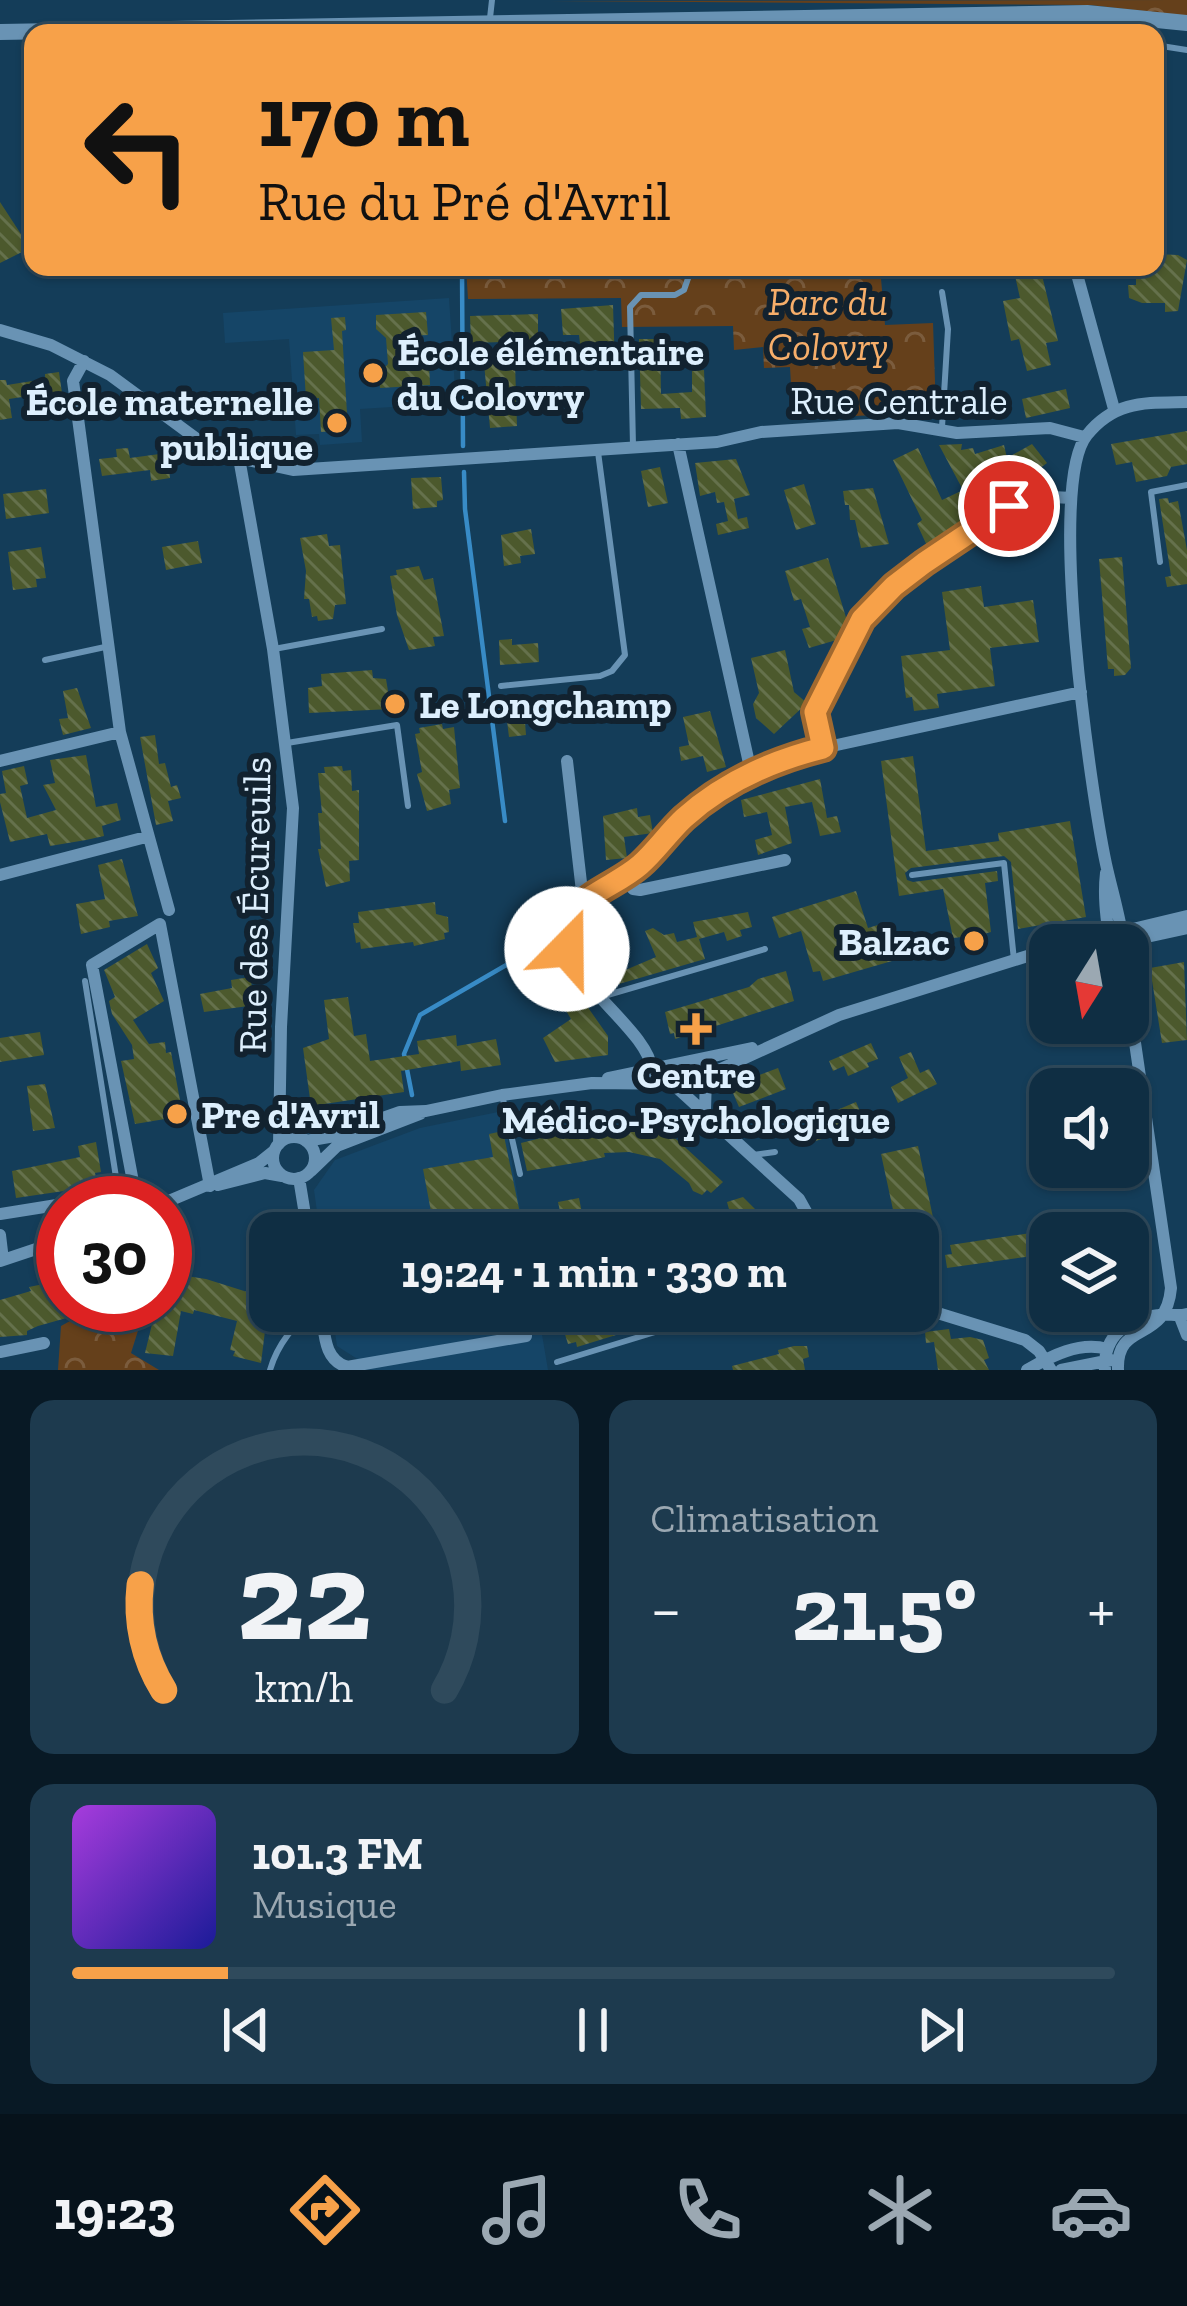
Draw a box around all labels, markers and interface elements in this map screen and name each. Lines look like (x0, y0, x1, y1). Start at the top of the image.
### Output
text: 170 m (258, 67, 470, 168)
icon: left (60, 72, 216, 228)
text: Rue du Pré d'Avril (258, 169, 671, 234)
park label: Parc du Colovry (768, 278, 888, 370)
place label: École élémentaire du Colovry (397, 328, 704, 420)
marker: École élémentaire du Colovry (360, 360, 386, 386)
street label: Rue Centrale (790, 377, 1008, 424)
place label: École maternelle publique (25, 378, 313, 470)
marker: École maternelle publique (324, 410, 350, 436)
pin (958, 455, 1060, 557)
icon: arrive (976, 473, 1042, 539)
place label: Le Longchamp (419, 681, 672, 728)
marker: Le Longchamp (382, 691, 408, 717)
street label: Rue des Écureuils (228, 756, 281, 1054)
position arrow (504, 886, 630, 1012)
place label: Balzac (838, 918, 950, 965)
north arrow (1029, 924, 1149, 1044)
map controls (1029, 924, 1149, 1332)
marker: Balzac (961, 928, 987, 954)
marker: Centre Médico-Psychologique (680, 1013, 712, 1045)
place label: Centre Médico-Psychologique (502, 1051, 890, 1143)
button: sound (1029, 1068, 1149, 1188)
place label: Pre d'Avril (201, 1091, 380, 1138)
marker: Pre d'Avril (164, 1101, 190, 1127)
speed limit sign: 30 (36, 1176, 192, 1332)
button: layers (1029, 1212, 1149, 1332)
text: 19:24 · 1 min · 330 m (401, 1245, 787, 1299)
text: Climatisation (651, 1495, 879, 1542)
text: 22 (237, 1521, 371, 1671)
text: 21.5° (792, 1555, 977, 1663)
text: − (651, 1570, 681, 1649)
text: + (1087, 1570, 1115, 1649)
text: km/h (255, 1662, 353, 1713)
text: 101.3 FM (252, 1827, 423, 1881)
text: Musique (252, 1881, 397, 1928)
icon: previous (213, 1997, 279, 2063)
icon: pause (560, 1997, 626, 2063)
icon: next (908, 1997, 974, 2063)
icon: directions (283, 2168, 367, 2252)
icon: music (475, 2168, 559, 2252)
icon: phone (666, 2168, 750, 2252)
icon: climate (858, 2168, 942, 2252)
icon: car (1049, 2168, 1133, 2252)
text: 19:23 (54, 2178, 176, 2243)

